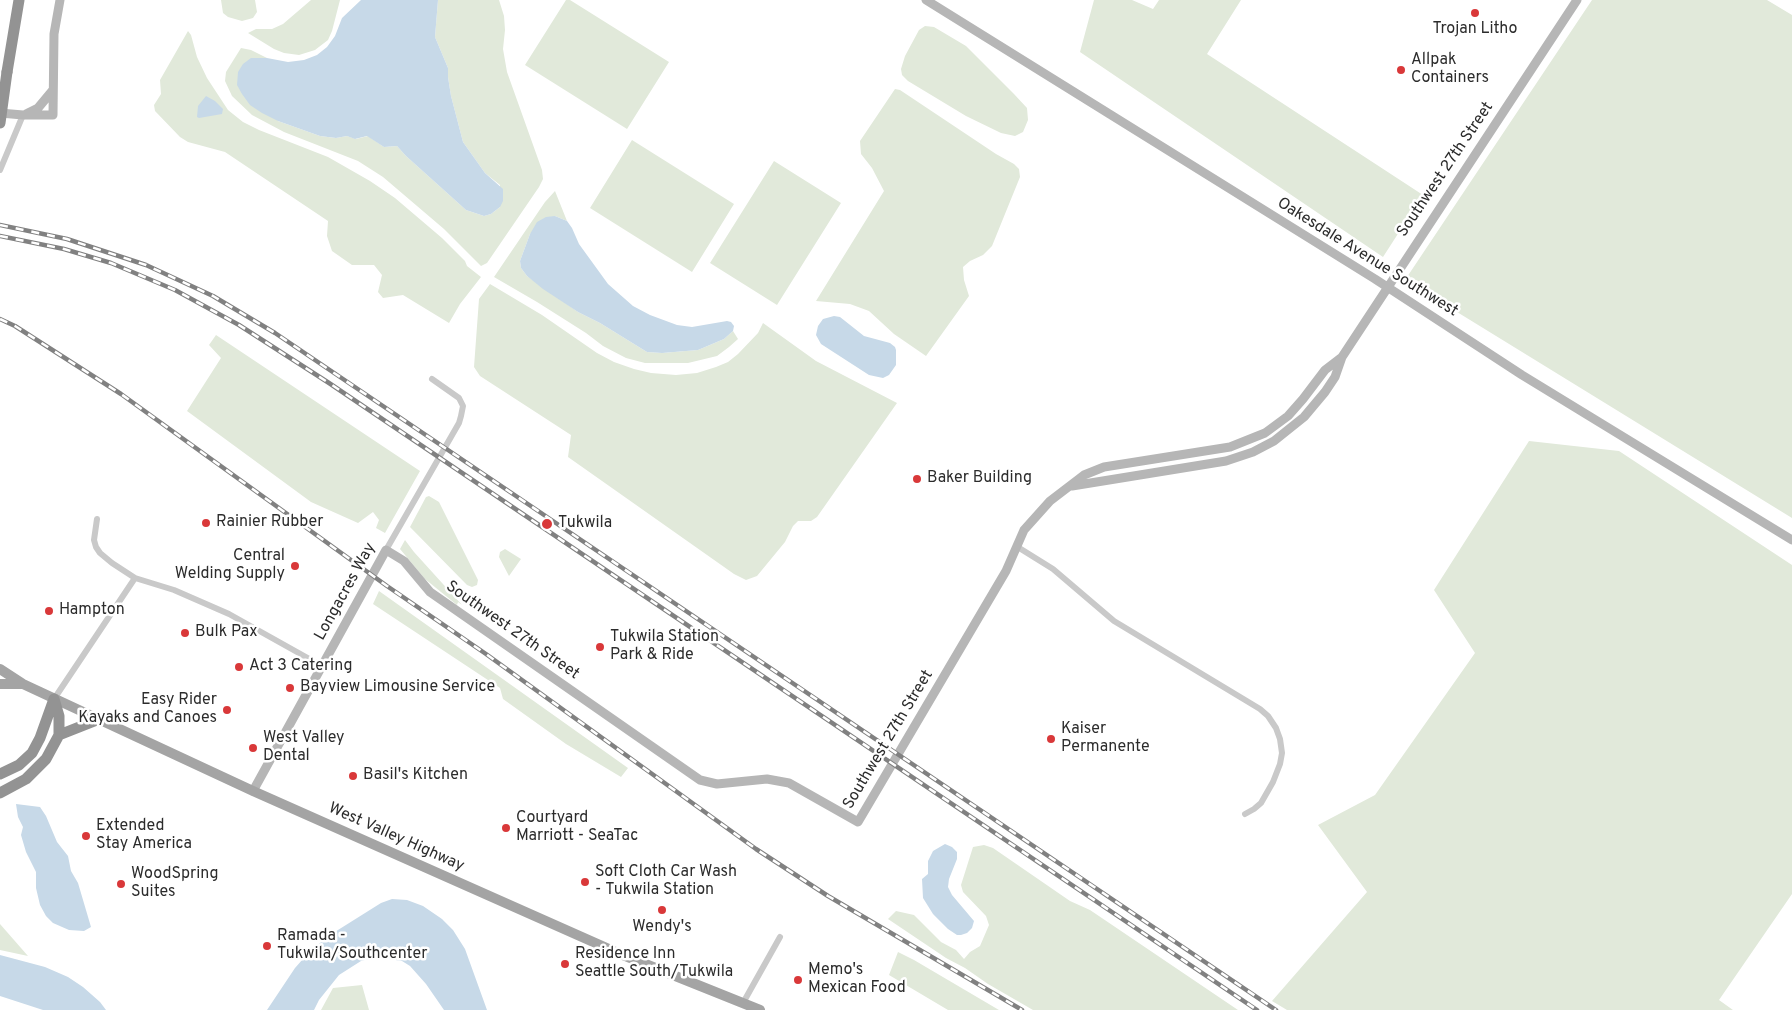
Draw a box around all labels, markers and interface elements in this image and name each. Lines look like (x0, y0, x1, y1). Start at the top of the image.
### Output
marker: Trojan Litho (1469, 7, 1481, 19)
place label: Trojan Litho (1432, 20, 1518, 40)
place label: Allpak Containers (1411, 51, 1489, 89)
marker: Allpak Containers (1395, 64, 1407, 76)
street label: Southwest 27th Street (1394, 99, 1498, 241)
street label: Oakesdale Avenue Southwest (1273, 194, 1461, 322)
place label: Baker Building (927, 469, 1032, 489)
marker: Baker Building (911, 473, 923, 485)
place label: Rainier Rubber (216, 513, 323, 533)
place label: Tukwila (558, 514, 612, 534)
marker: Rainier Rubber (200, 517, 212, 529)
marker: Tukwila (540, 517, 554, 531)
street label: Longacres Way (311, 540, 381, 644)
place label: Central Welding Supply (175, 547, 285, 585)
marker: Central Welding Supply (289, 560, 301, 572)
street label: Southwest 27th Street (441, 578, 583, 684)
place label: Hampton (59, 601, 125, 621)
marker: Hampton (43, 605, 55, 617)
place label: Bulk Pax (195, 623, 258, 643)
marker: Bulk Pax (179, 627, 191, 639)
place label: Tukwila Station Park & Ride (610, 628, 719, 666)
marker: Tukwila Station Park & Ride (594, 641, 606, 653)
place label: Act 3 Catering (249, 657, 352, 677)
marker: Act 3 Catering (233, 661, 245, 673)
street label: Southwest 27th Street (840, 667, 938, 813)
place label: Bayview Limousine Service (300, 678, 495, 698)
marker: Bayview Limousine Service (284, 682, 296, 694)
place label: Easy Rider Kayaks and Canoes (78, 691, 217, 729)
marker: Easy Rider Kayaks and Canoes (221, 704, 233, 716)
place label: Kaiser Permanente (1061, 720, 1150, 758)
place label: West Valley Dental (263, 729, 345, 767)
marker: Kaiser Permanente (1045, 733, 1057, 745)
marker: West Valley Dental (247, 742, 259, 754)
place label: Basil's Kitchen (363, 766, 468, 786)
marker: Basil's Kitchen (347, 770, 359, 782)
street label: West Valley Highway (325, 799, 467, 877)
place label: Courtyard Marriott - SeaTac (516, 809, 638, 847)
place label: Extended Stay America (96, 817, 192, 855)
marker: Courtyard Marriott - SeaTac (500, 822, 512, 834)
marker: Extended Stay America (80, 830, 92, 842)
place label: Soft Cloth Car Wash - Tukwila Station (595, 863, 737, 901)
place label: WoodSpring Suites (131, 865, 218, 903)
marker: Soft Cloth Car Wash - Tukwila Station (579, 876, 591, 888)
marker: WoodSpring Suites (115, 878, 127, 890)
marker: Wendy's (656, 904, 668, 916)
place label: Wendy's (632, 918, 692, 938)
place label: Ramada - Tukwila/Southcenter (277, 927, 427, 965)
marker: Ramada - Tukwila/Southcenter (261, 940, 273, 952)
place label: Residence Inn Seattle South/Tukwila (575, 945, 733, 983)
marker: Residence Inn Seattle South/Tukwila (559, 958, 571, 970)
place label: Memo's Mexican Food (808, 961, 906, 999)
marker: Memo's Mexican Food (792, 974, 804, 986)

